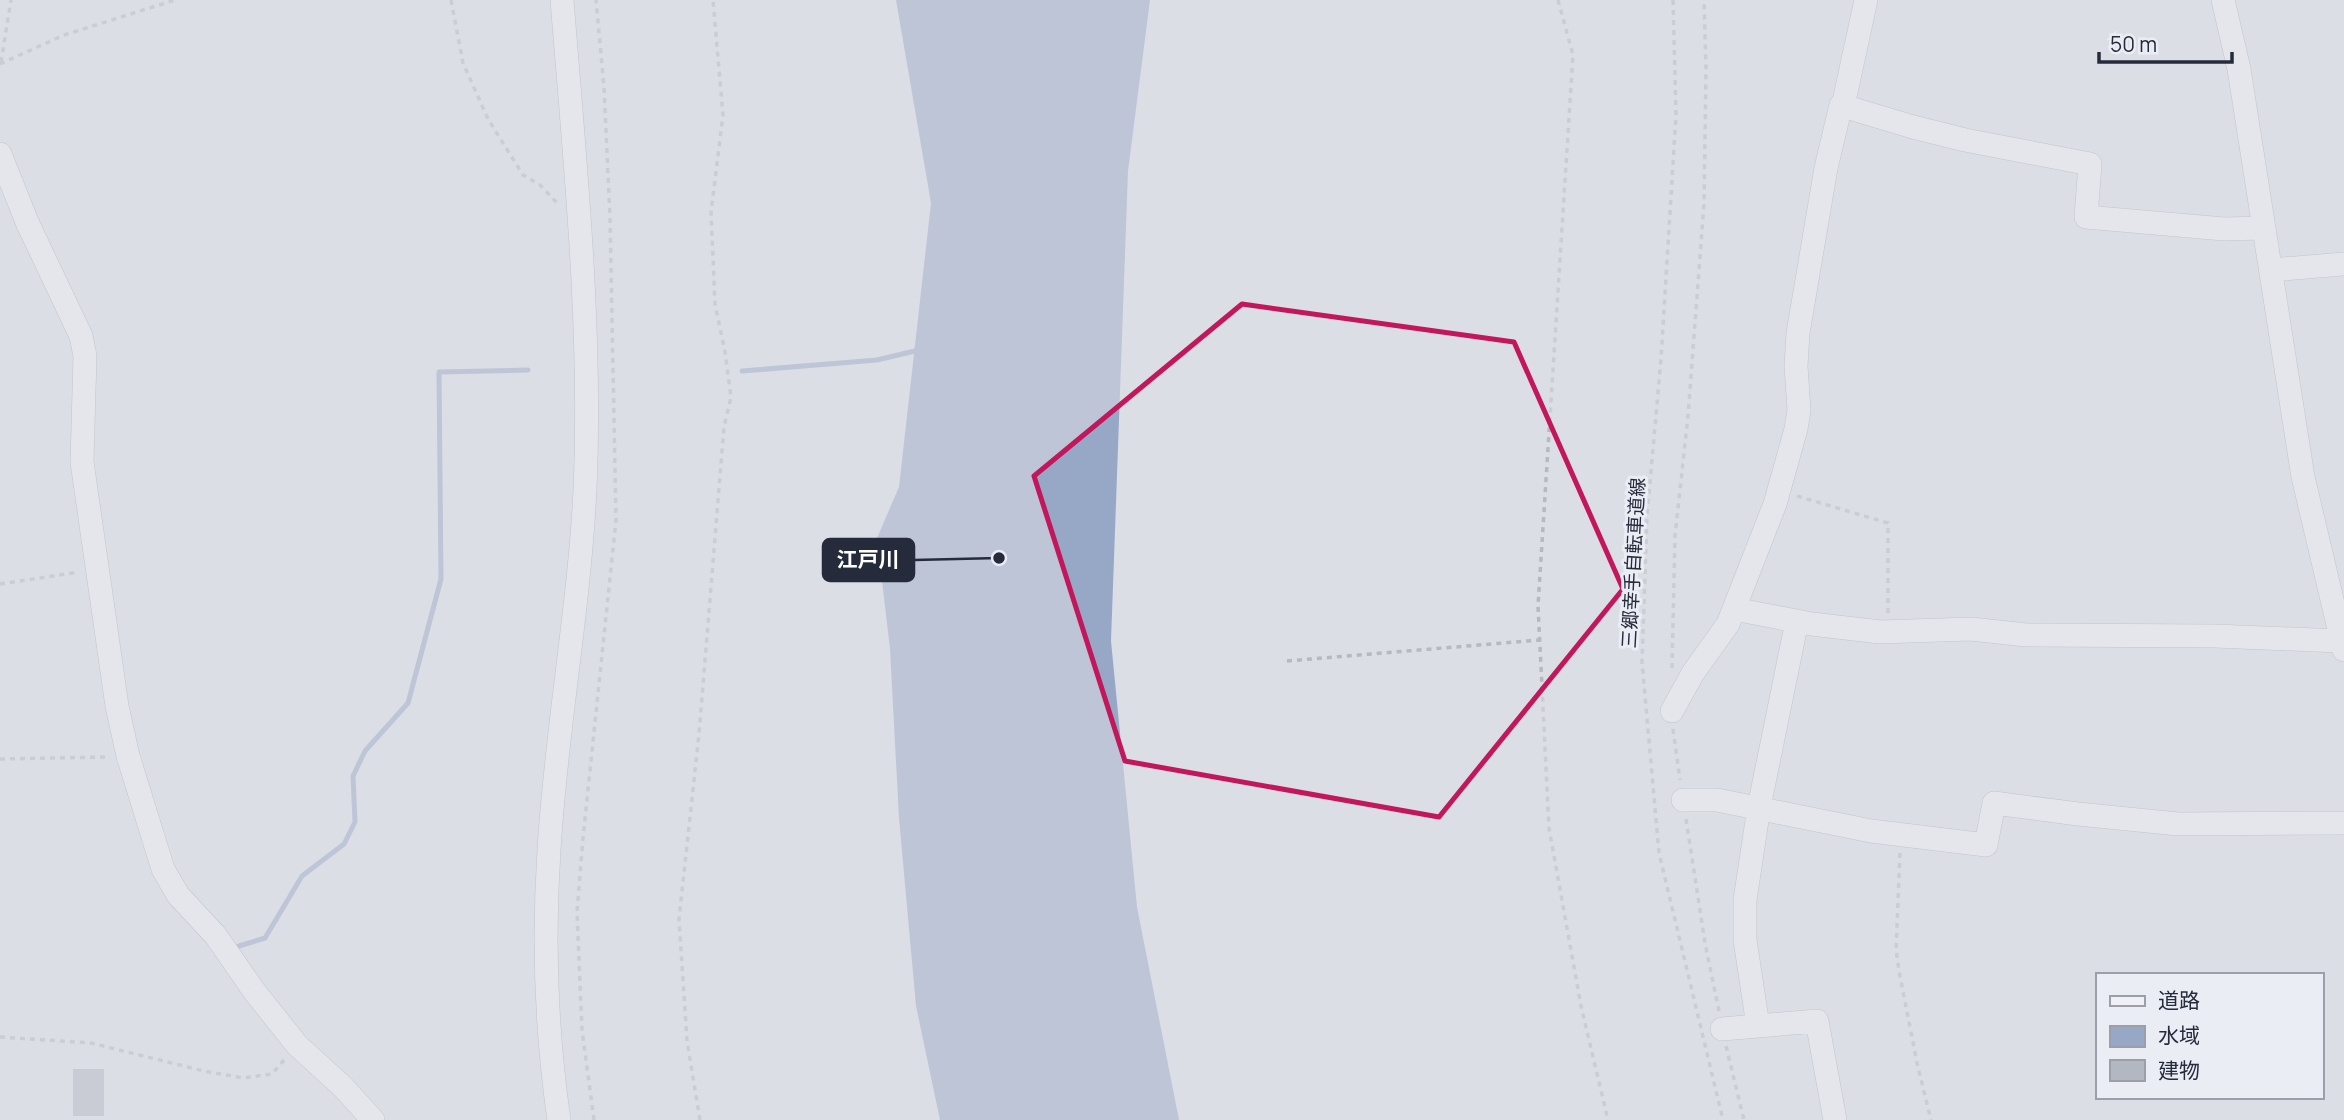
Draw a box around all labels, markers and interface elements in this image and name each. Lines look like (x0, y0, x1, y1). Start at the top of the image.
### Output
scale bar (2099, 21, 2232, 65)
text: 50 m (2110, 30, 2157, 58)
street label: 三郷幸手自転車道線 (1616, 477, 1650, 649)
callout: 江戸川 (823, 539, 914, 581)
text: 江戸川 (837, 545, 900, 573)
legend (2096, 973, 2323, 1099)
text: 道路 (2158, 986, 2200, 1014)
text: 水域 (2158, 1021, 2200, 1049)
text: 建物 (2158, 1056, 2200, 1084)

